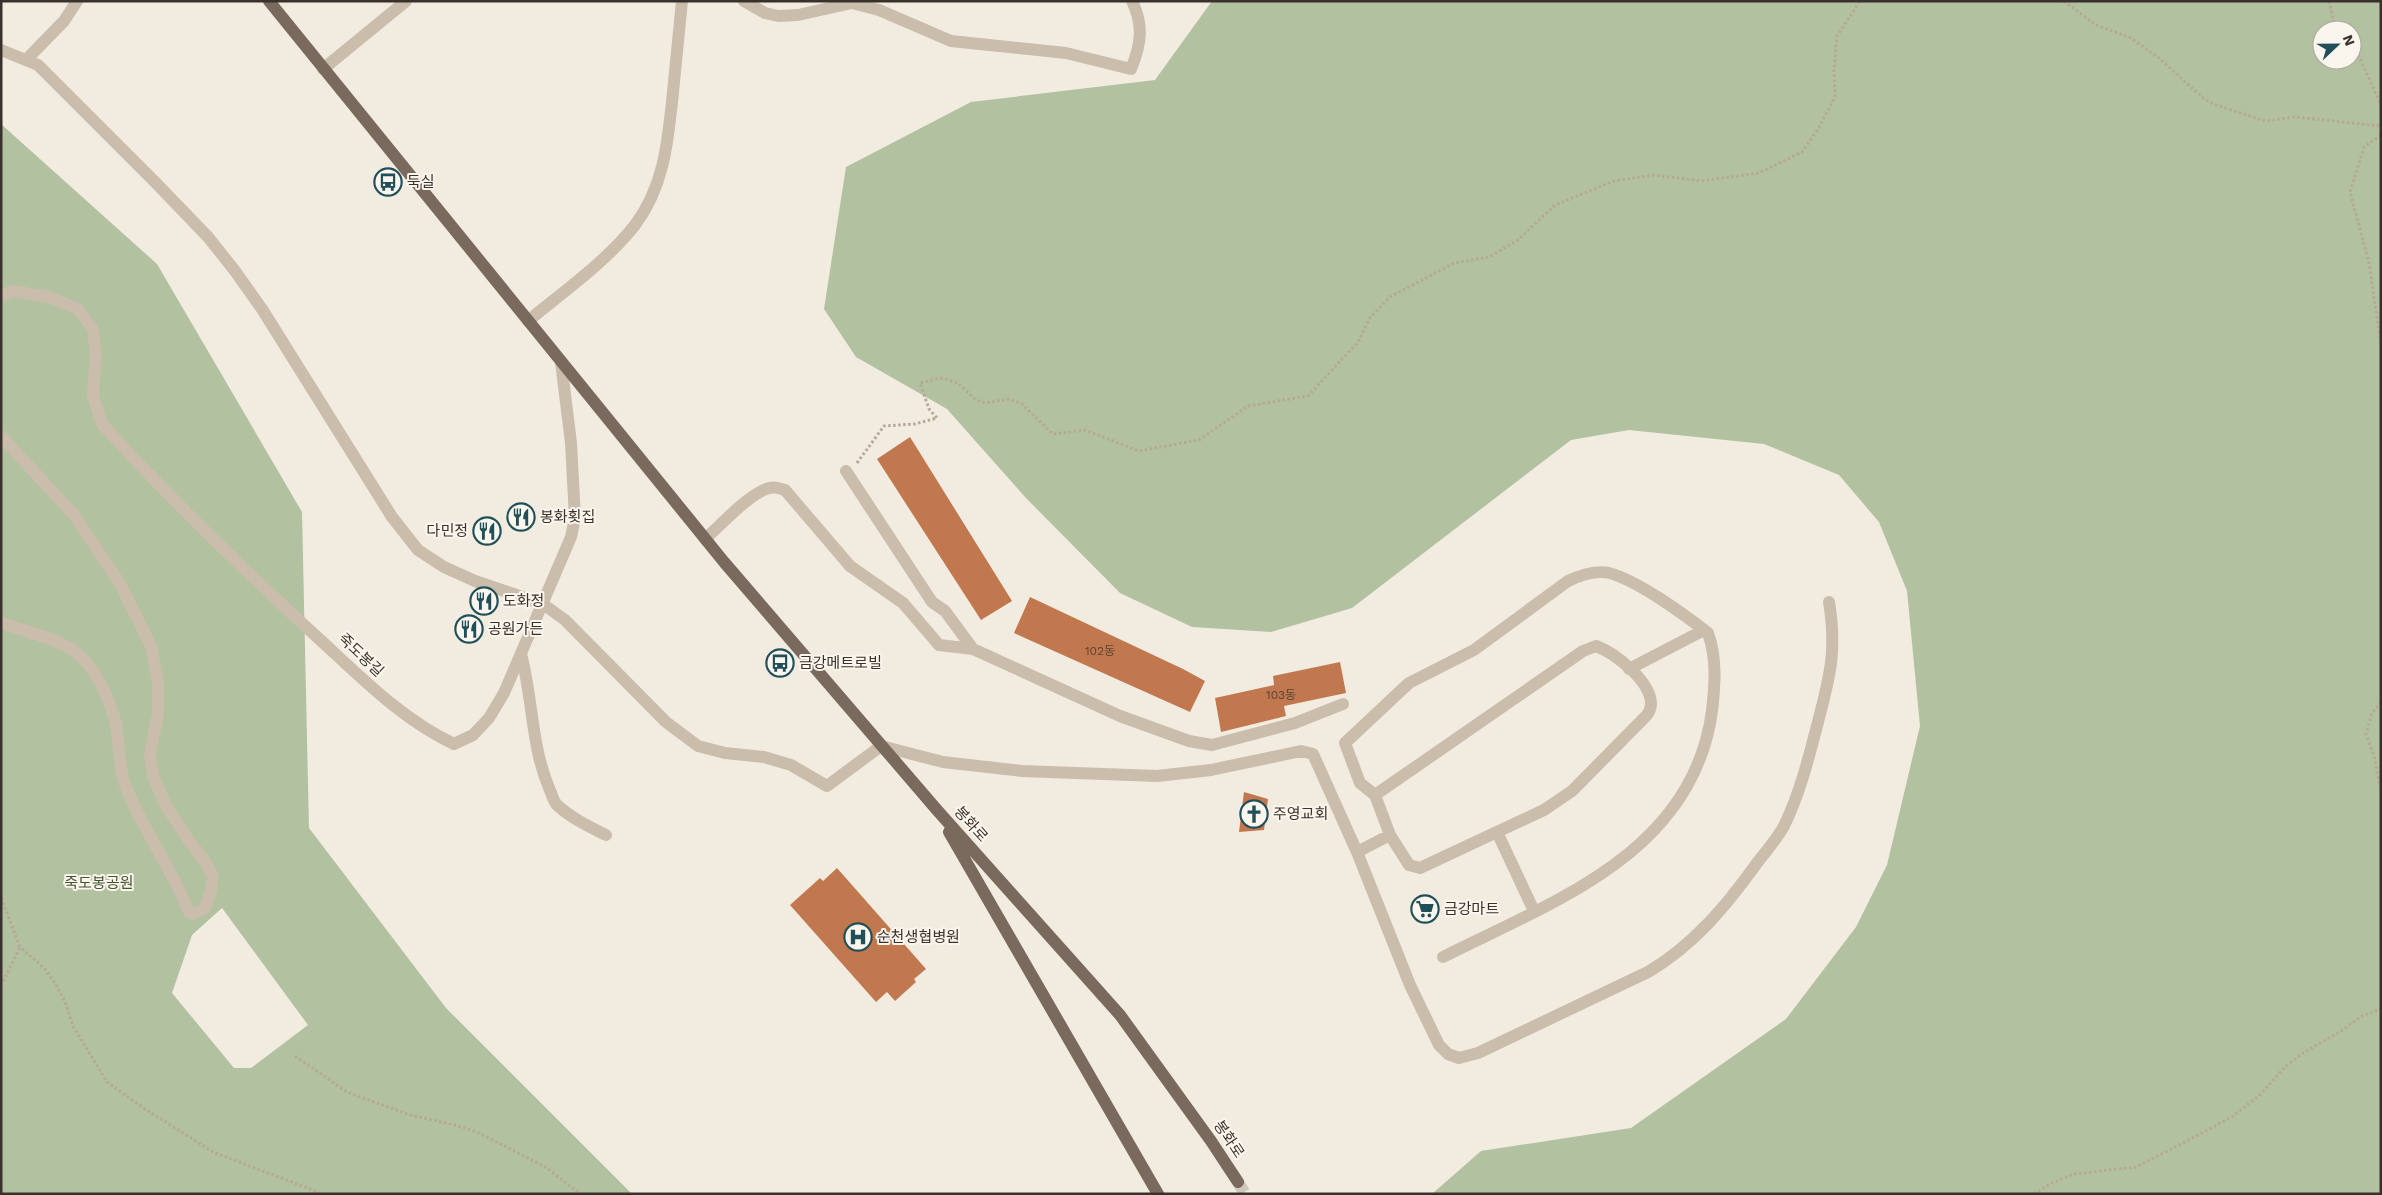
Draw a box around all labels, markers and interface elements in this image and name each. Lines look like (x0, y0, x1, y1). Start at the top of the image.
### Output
north arrow (2312, 20, 2362, 70)
text: N (2340, 32, 2358, 48)
bus stop icon: 둑실 (373, 167, 403, 197)
place label: 둑실 (407, 173, 435, 191)
restaurant icon: 봉화횟집 (506, 502, 536, 532)
place label: 봉화횟집 (540, 508, 595, 526)
restaurant icon: 다민정 (472, 516, 502, 546)
place label: 다민정 (427, 522, 468, 540)
restaurant icon: 도화정 (469, 586, 499, 616)
place label: 도화정 (503, 592, 544, 610)
restaurant icon: 공원가든 (454, 614, 484, 644)
place label: 공원가든 (488, 620, 543, 638)
street label: 죽도봉길 (335, 630, 387, 680)
house number: 102동 (1085, 644, 1115, 658)
bus stop icon: 금강메트로빌 (765, 648, 795, 678)
place label: 금강메트로빌 (799, 654, 882, 672)
house number: 103동 (1266, 688, 1296, 702)
church icon: 주영교회 (1239, 799, 1269, 829)
street label: 봉화로 (950, 803, 992, 845)
place label: 주영교회 (1273, 805, 1328, 823)
park label: 죽도봉공원 (64, 874, 134, 892)
supermarket icon: 금강마트 (1410, 894, 1440, 924)
place label: 금강마트 (1444, 900, 1499, 918)
hospital icon: 순천생협병원 (843, 922, 873, 952)
place label: 순천생협병원 (877, 928, 960, 946)
street label: 봉화로 (1210, 1117, 1248, 1161)

